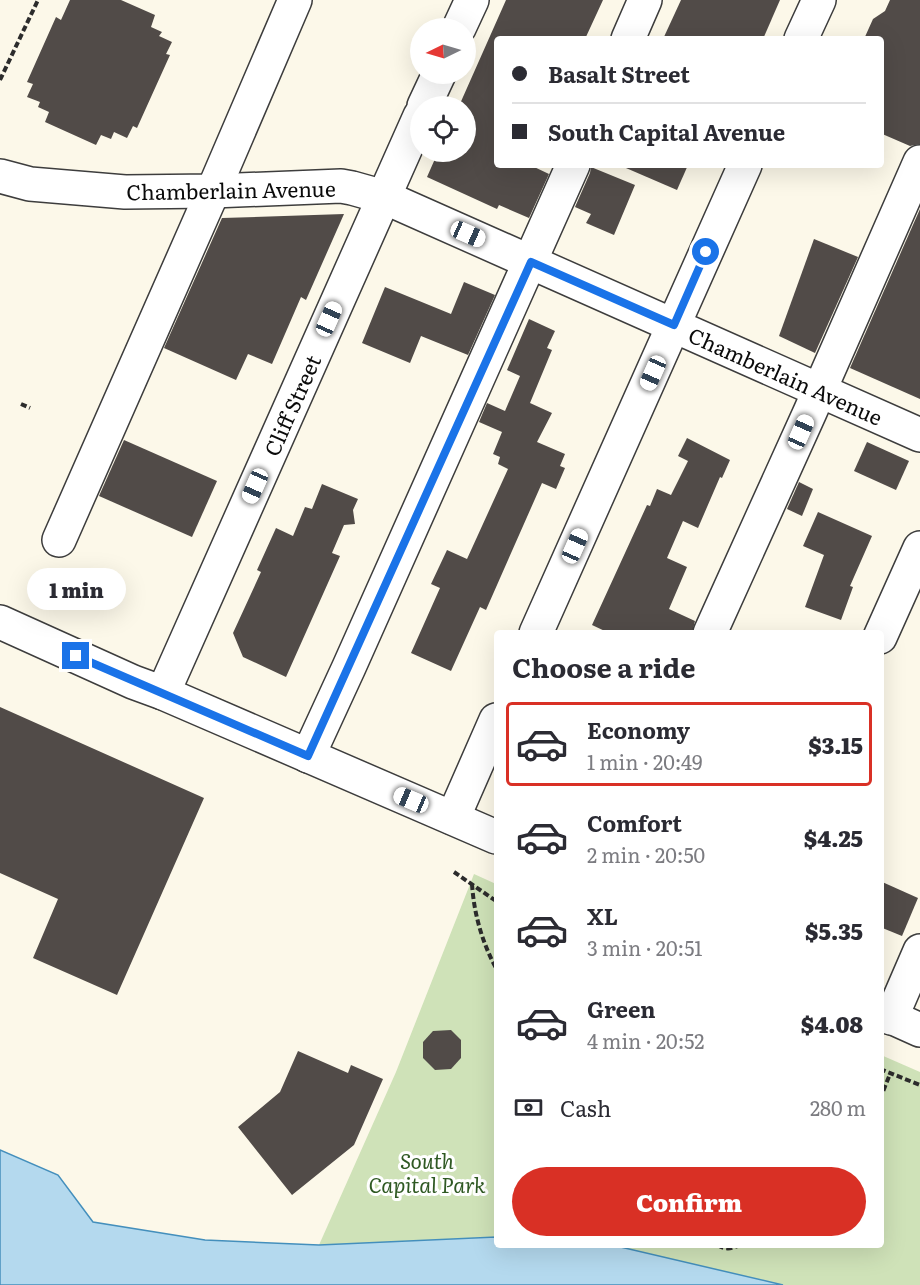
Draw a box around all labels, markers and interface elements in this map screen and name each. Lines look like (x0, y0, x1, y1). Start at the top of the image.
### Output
north arrow (410, 18, 476, 84)
map controls (410, 18, 476, 162)
text: Basalt Street (548, 57, 690, 90)
button: locate (410, 96, 476, 162)
text: South Capital Avenue (548, 115, 785, 148)
street label: Chamberlain Avenue (126, 172, 336, 206)
car (448, 218, 488, 250)
route start (692, 238, 719, 265)
car (313, 299, 345, 339)
street label: Chamberlain Avenue (684, 318, 888, 432)
street label: Cliff Street (255, 349, 327, 461)
car (637, 353, 669, 393)
car (785, 412, 817, 452)
car (239, 466, 271, 506)
car (559, 526, 591, 566)
callout: 1 min (26, 569, 125, 611)
text: 1 min (49, 574, 104, 604)
route end (62, 642, 89, 669)
text: Choose a ride (512, 646, 695, 686)
text: Economy (587, 713, 690, 746)
icon: car (515, 717, 569, 771)
text: $3.15 (808, 728, 863, 761)
text: 1 min · 20:49 (587, 746, 703, 776)
car (391, 785, 431, 815)
text: Comfort (587, 806, 682, 839)
icon: car (515, 810, 569, 864)
text: $4.25 (804, 821, 863, 854)
text: 2 min · 20:50 (587, 839, 705, 869)
text: XL (587, 899, 618, 932)
icon: car (515, 903, 569, 957)
text: $5.35 (805, 914, 863, 947)
text: 3 min · 20:51 (587, 932, 702, 962)
text: Green (587, 992, 656, 1025)
icon: car (515, 996, 569, 1050)
text: $4.08 (801, 1007, 863, 1040)
text: 4 min · 20:52 (587, 1025, 704, 1055)
icon: cash (512, 1091, 545, 1124)
text: Cash (560, 1091, 611, 1124)
text: 280 m (810, 1092, 866, 1122)
park label: South Capital Park (368, 1144, 486, 1199)
button: Confirm (512, 1167, 866, 1236)

